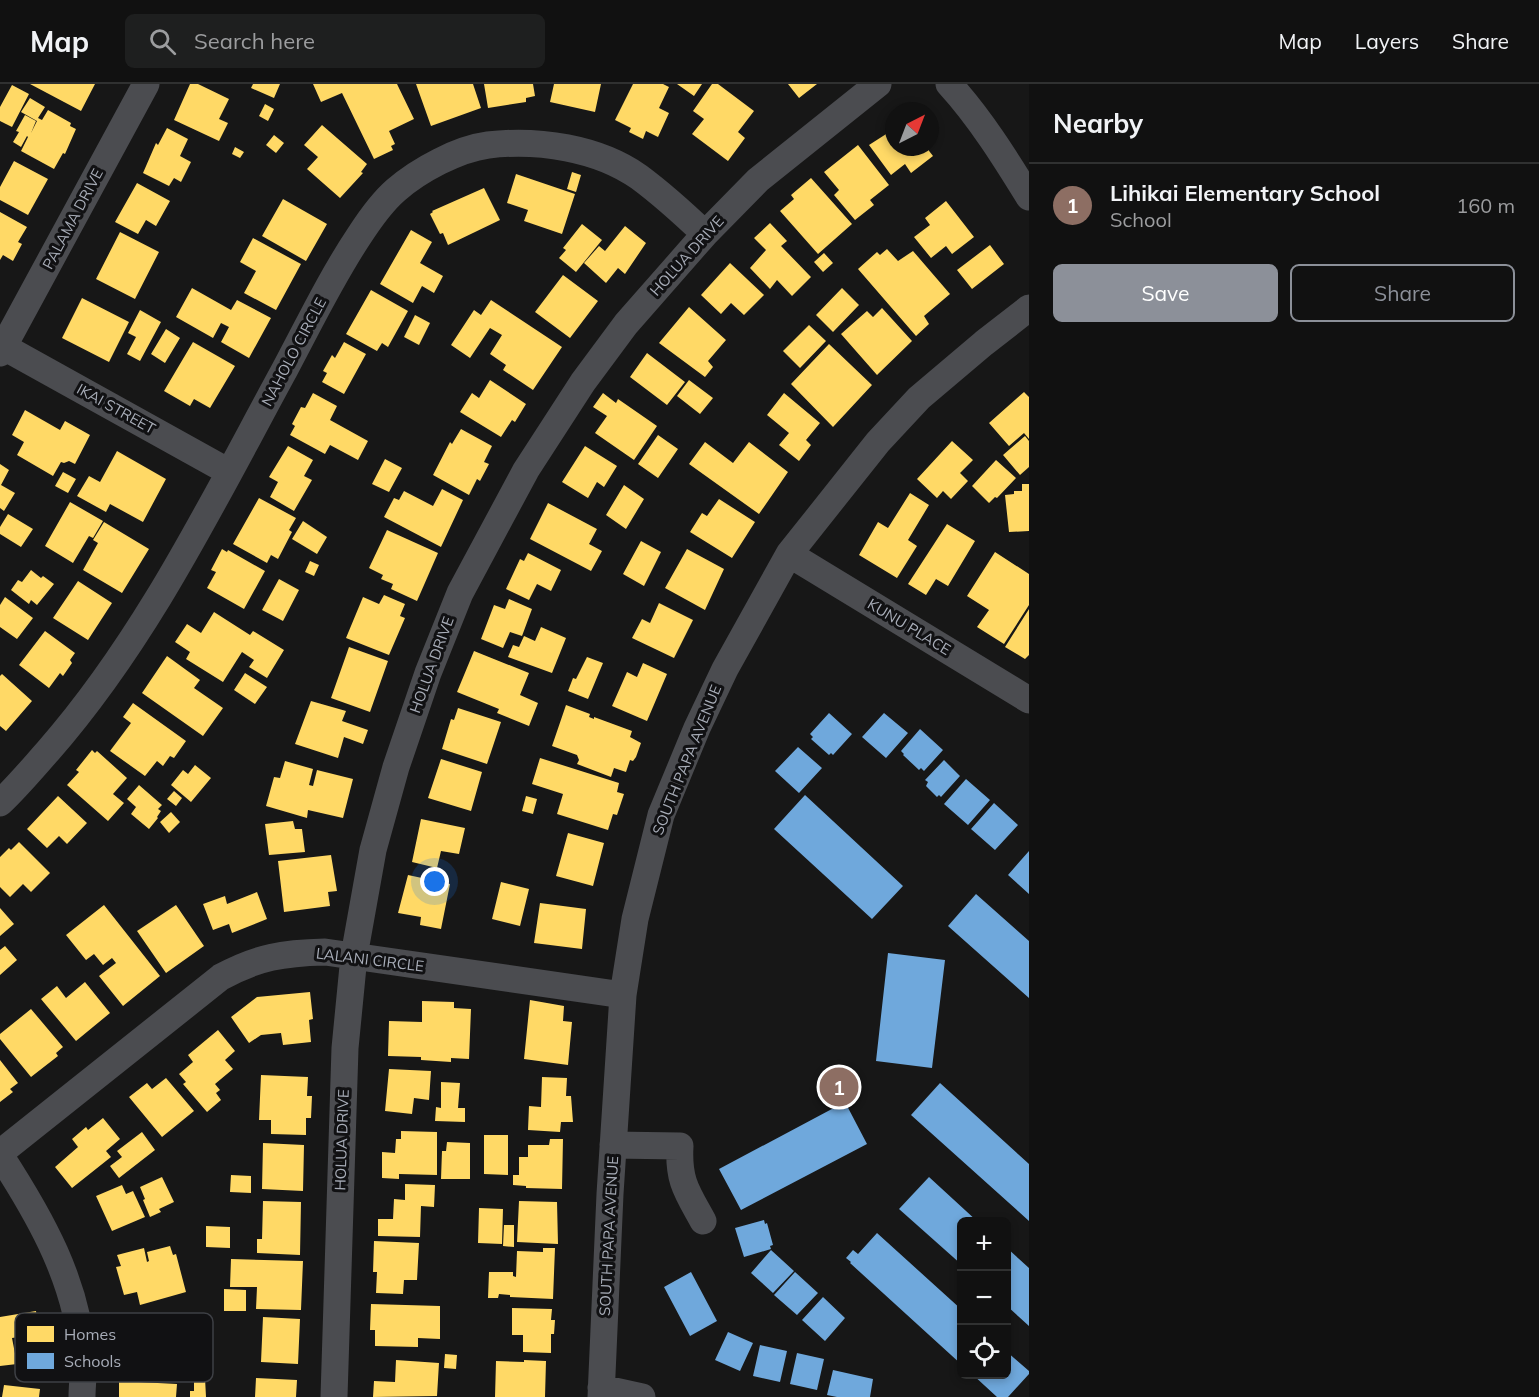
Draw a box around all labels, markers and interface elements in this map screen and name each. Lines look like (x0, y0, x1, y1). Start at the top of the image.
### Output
search box (125, 14, 545, 68)
text: Map (30, 24, 89, 59)
icon: search (146, 25, 179, 58)
text: Search here (194, 27, 315, 55)
text: Map (1279, 28, 1322, 54)
text: Layers (1355, 28, 1419, 54)
text: Share (1452, 28, 1509, 54)
north arrow (885, 102, 939, 156)
text: Nearby (1053, 107, 1143, 140)
street label: PALAMA DRIVE (38, 165, 107, 272)
text: Lihikai Elementary School (1110, 179, 1380, 207)
text: 1 (1067, 193, 1079, 218)
text: 160 m (1456, 193, 1515, 218)
text: School (1110, 207, 1172, 232)
street label: HOLUA DRIVE (646, 211, 728, 300)
button: Save (1053, 264, 1278, 322)
button: Share (1290, 264, 1515, 322)
street label: NAHOLO CIRCLE (257, 294, 330, 409)
street label: IKAI STREET (74, 379, 159, 438)
street label: KUNU PLACE (864, 594, 955, 659)
street label: HOLUA DRIVE (405, 614, 458, 716)
street label: SOUTH PAPA AVENUE (648, 682, 725, 838)
your location (420, 867, 449, 896)
street label: LALANI CIRCLE (315, 943, 425, 976)
pin: 1 (820, 1064, 858, 1110)
street label: HOLUA DRIVE (330, 1089, 353, 1191)
street label: SOUTH PAPA AVENUE (595, 1155, 622, 1316)
map controls (957, 1217, 1011, 1379)
button: + (957, 1217, 1011, 1271)
button: − (957, 1271, 1011, 1325)
legend (15, 1313, 213, 1382)
text: Homes (64, 1324, 116, 1344)
button: locate (957, 1325, 1011, 1379)
text: Schools (64, 1351, 121, 1371)

